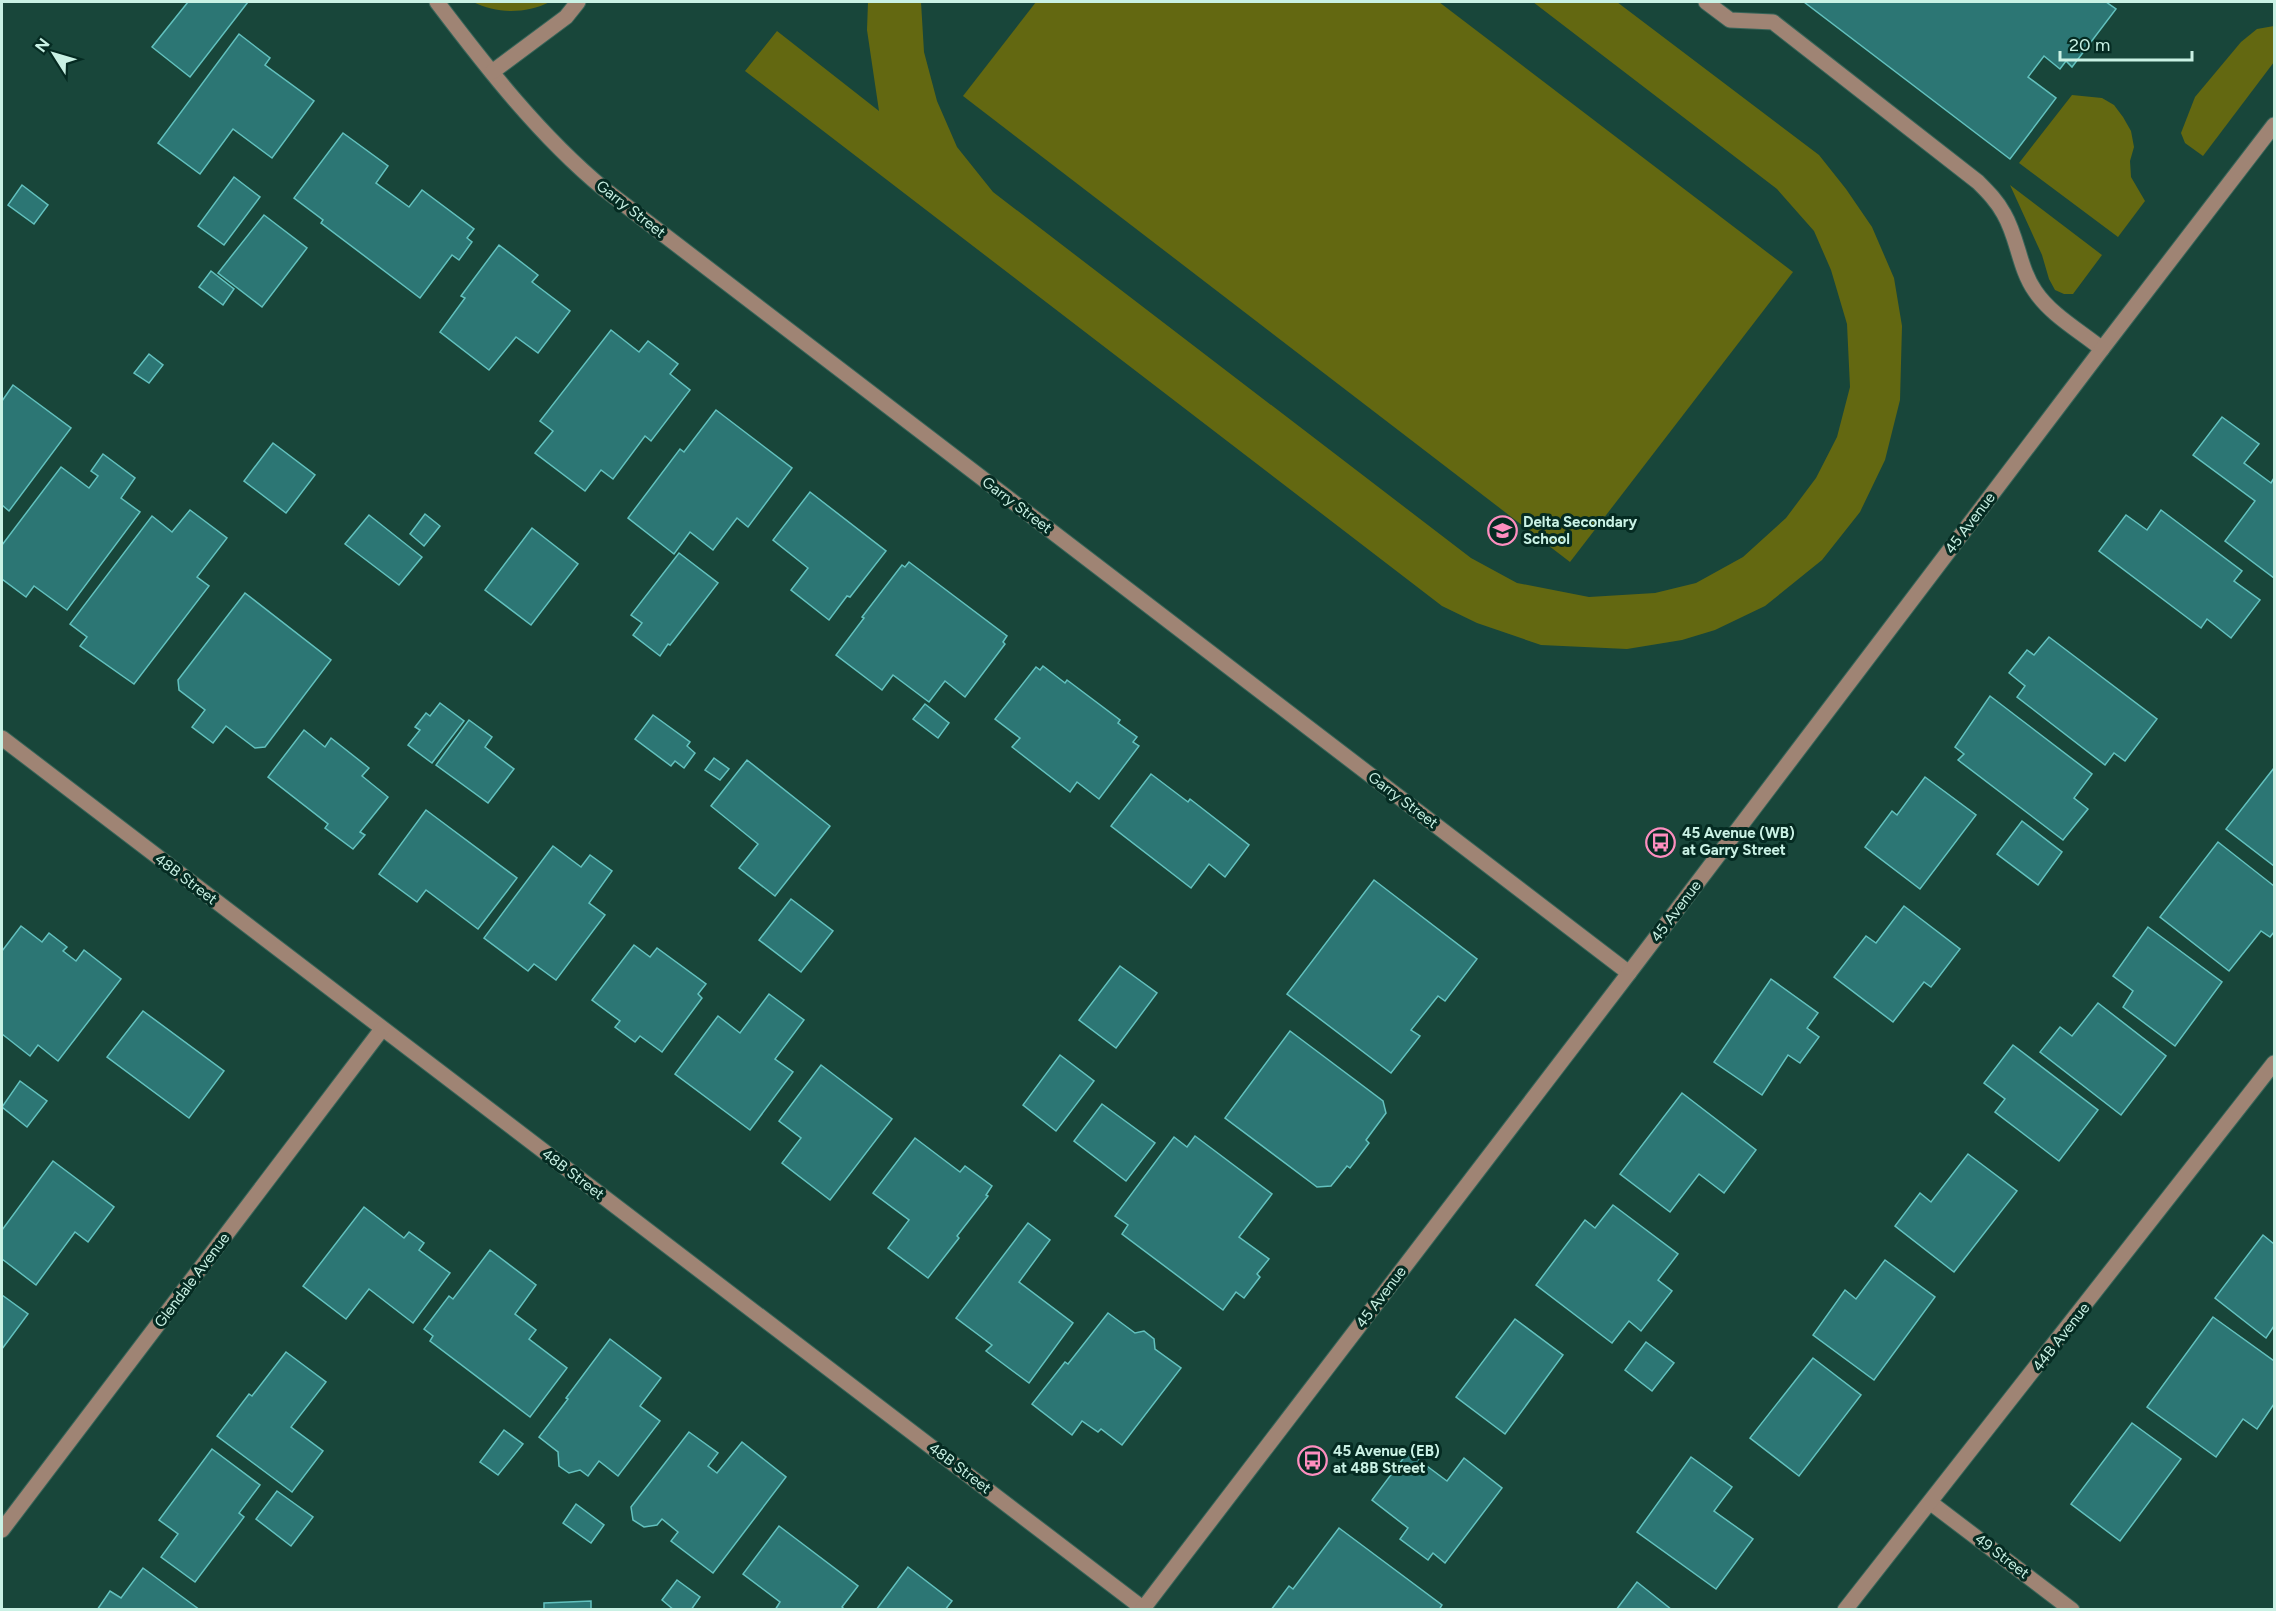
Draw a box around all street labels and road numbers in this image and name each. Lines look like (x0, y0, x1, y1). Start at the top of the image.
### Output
street label: Garry Street (593, 176, 669, 242)
street label: Garry Street (979, 473, 1056, 537)
street label: 45 Avenue (1941, 489, 1999, 557)
street label: Garry Street (1365, 768, 1442, 832)
street label: 48B Street (151, 850, 221, 908)
street label: 45 Avenue (1647, 877, 1705, 945)
street label: 48B Street (538, 1145, 608, 1203)
street label: Glendale Avenue (151, 1229, 233, 1331)
street label: 45 Avenue (1352, 1263, 1410, 1331)
street label: 44B Avenue (2029, 1299, 2093, 1375)
street label: 48B Street (925, 1439, 995, 1497)
street label: 49 Street (1971, 1530, 2033, 1582)

